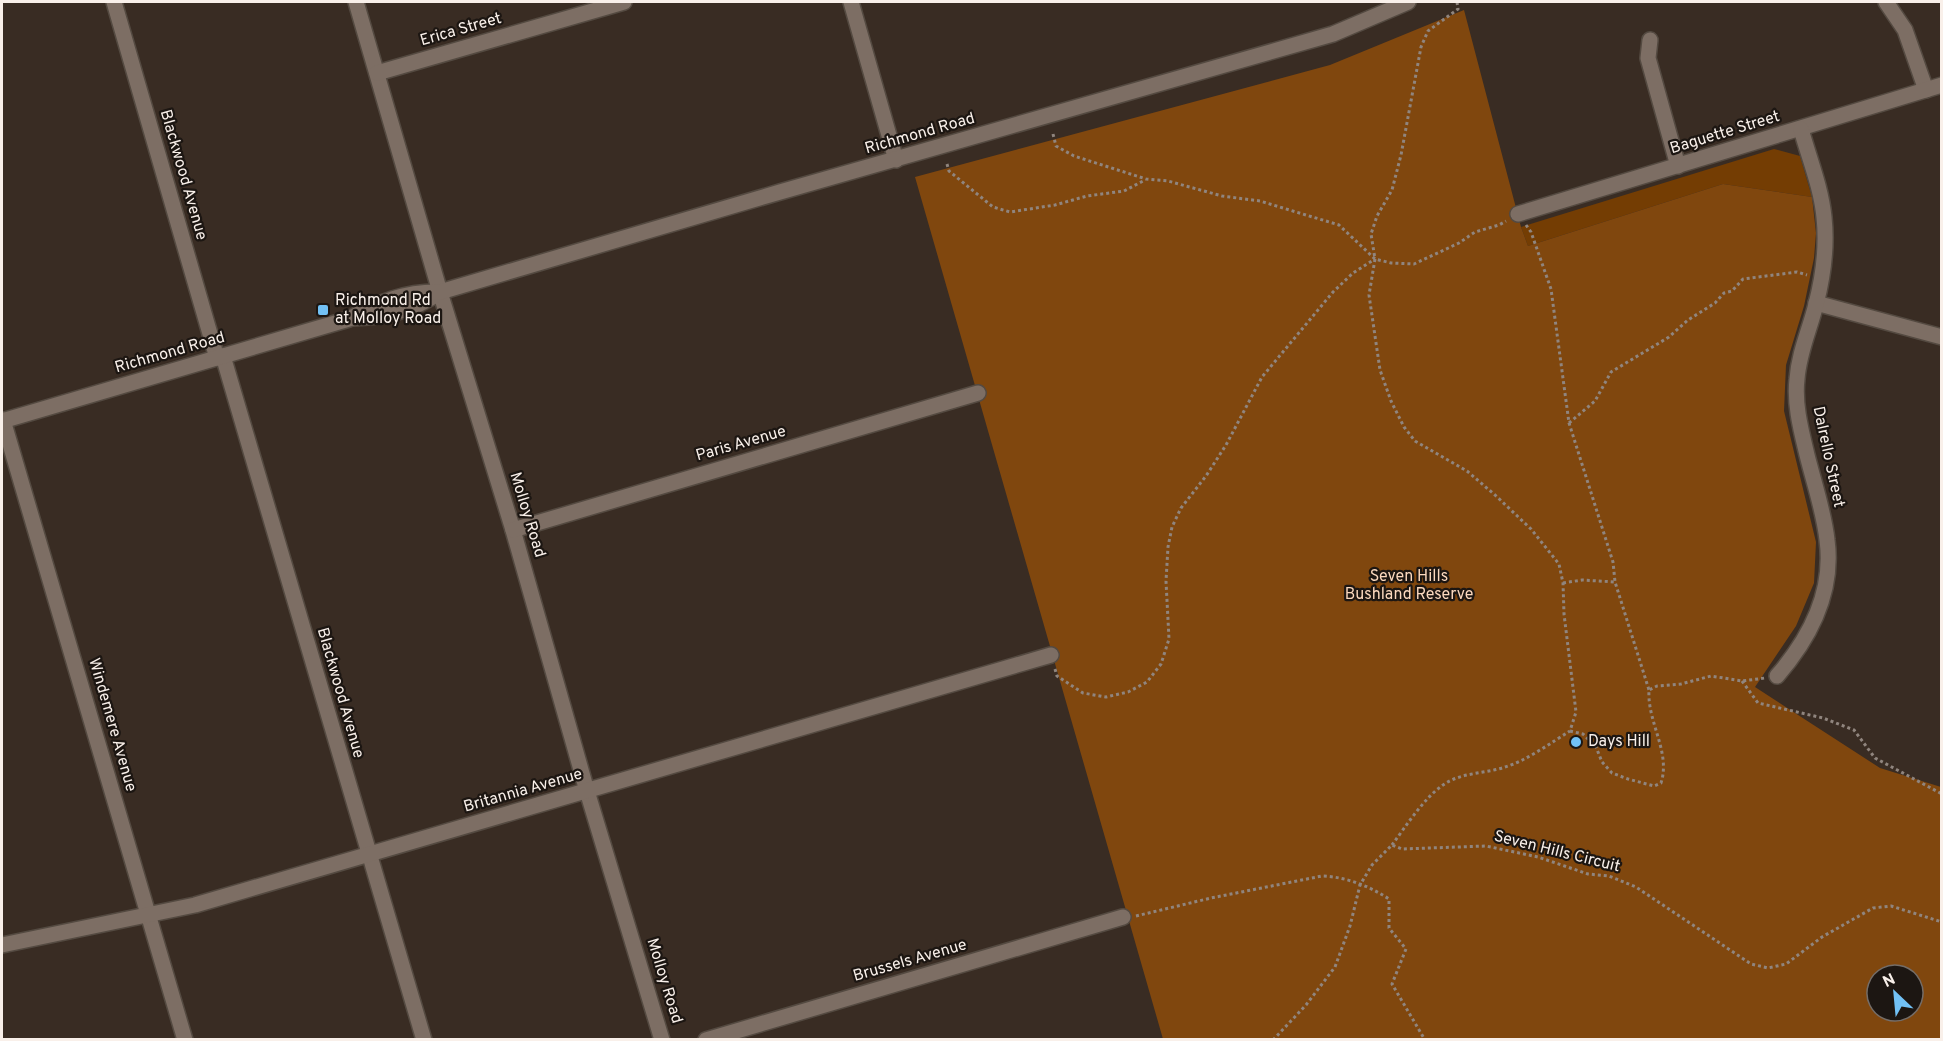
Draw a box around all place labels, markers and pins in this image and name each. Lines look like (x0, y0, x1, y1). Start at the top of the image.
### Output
place label: Richmond Rd at Molloy Road (335, 291, 441, 329)
marker: Richmond Rd at Molloy Road (316, 303, 330, 317)
place label: Days Hill (1588, 732, 1650, 752)
marker: Days Hill (1569, 735, 1583, 749)

